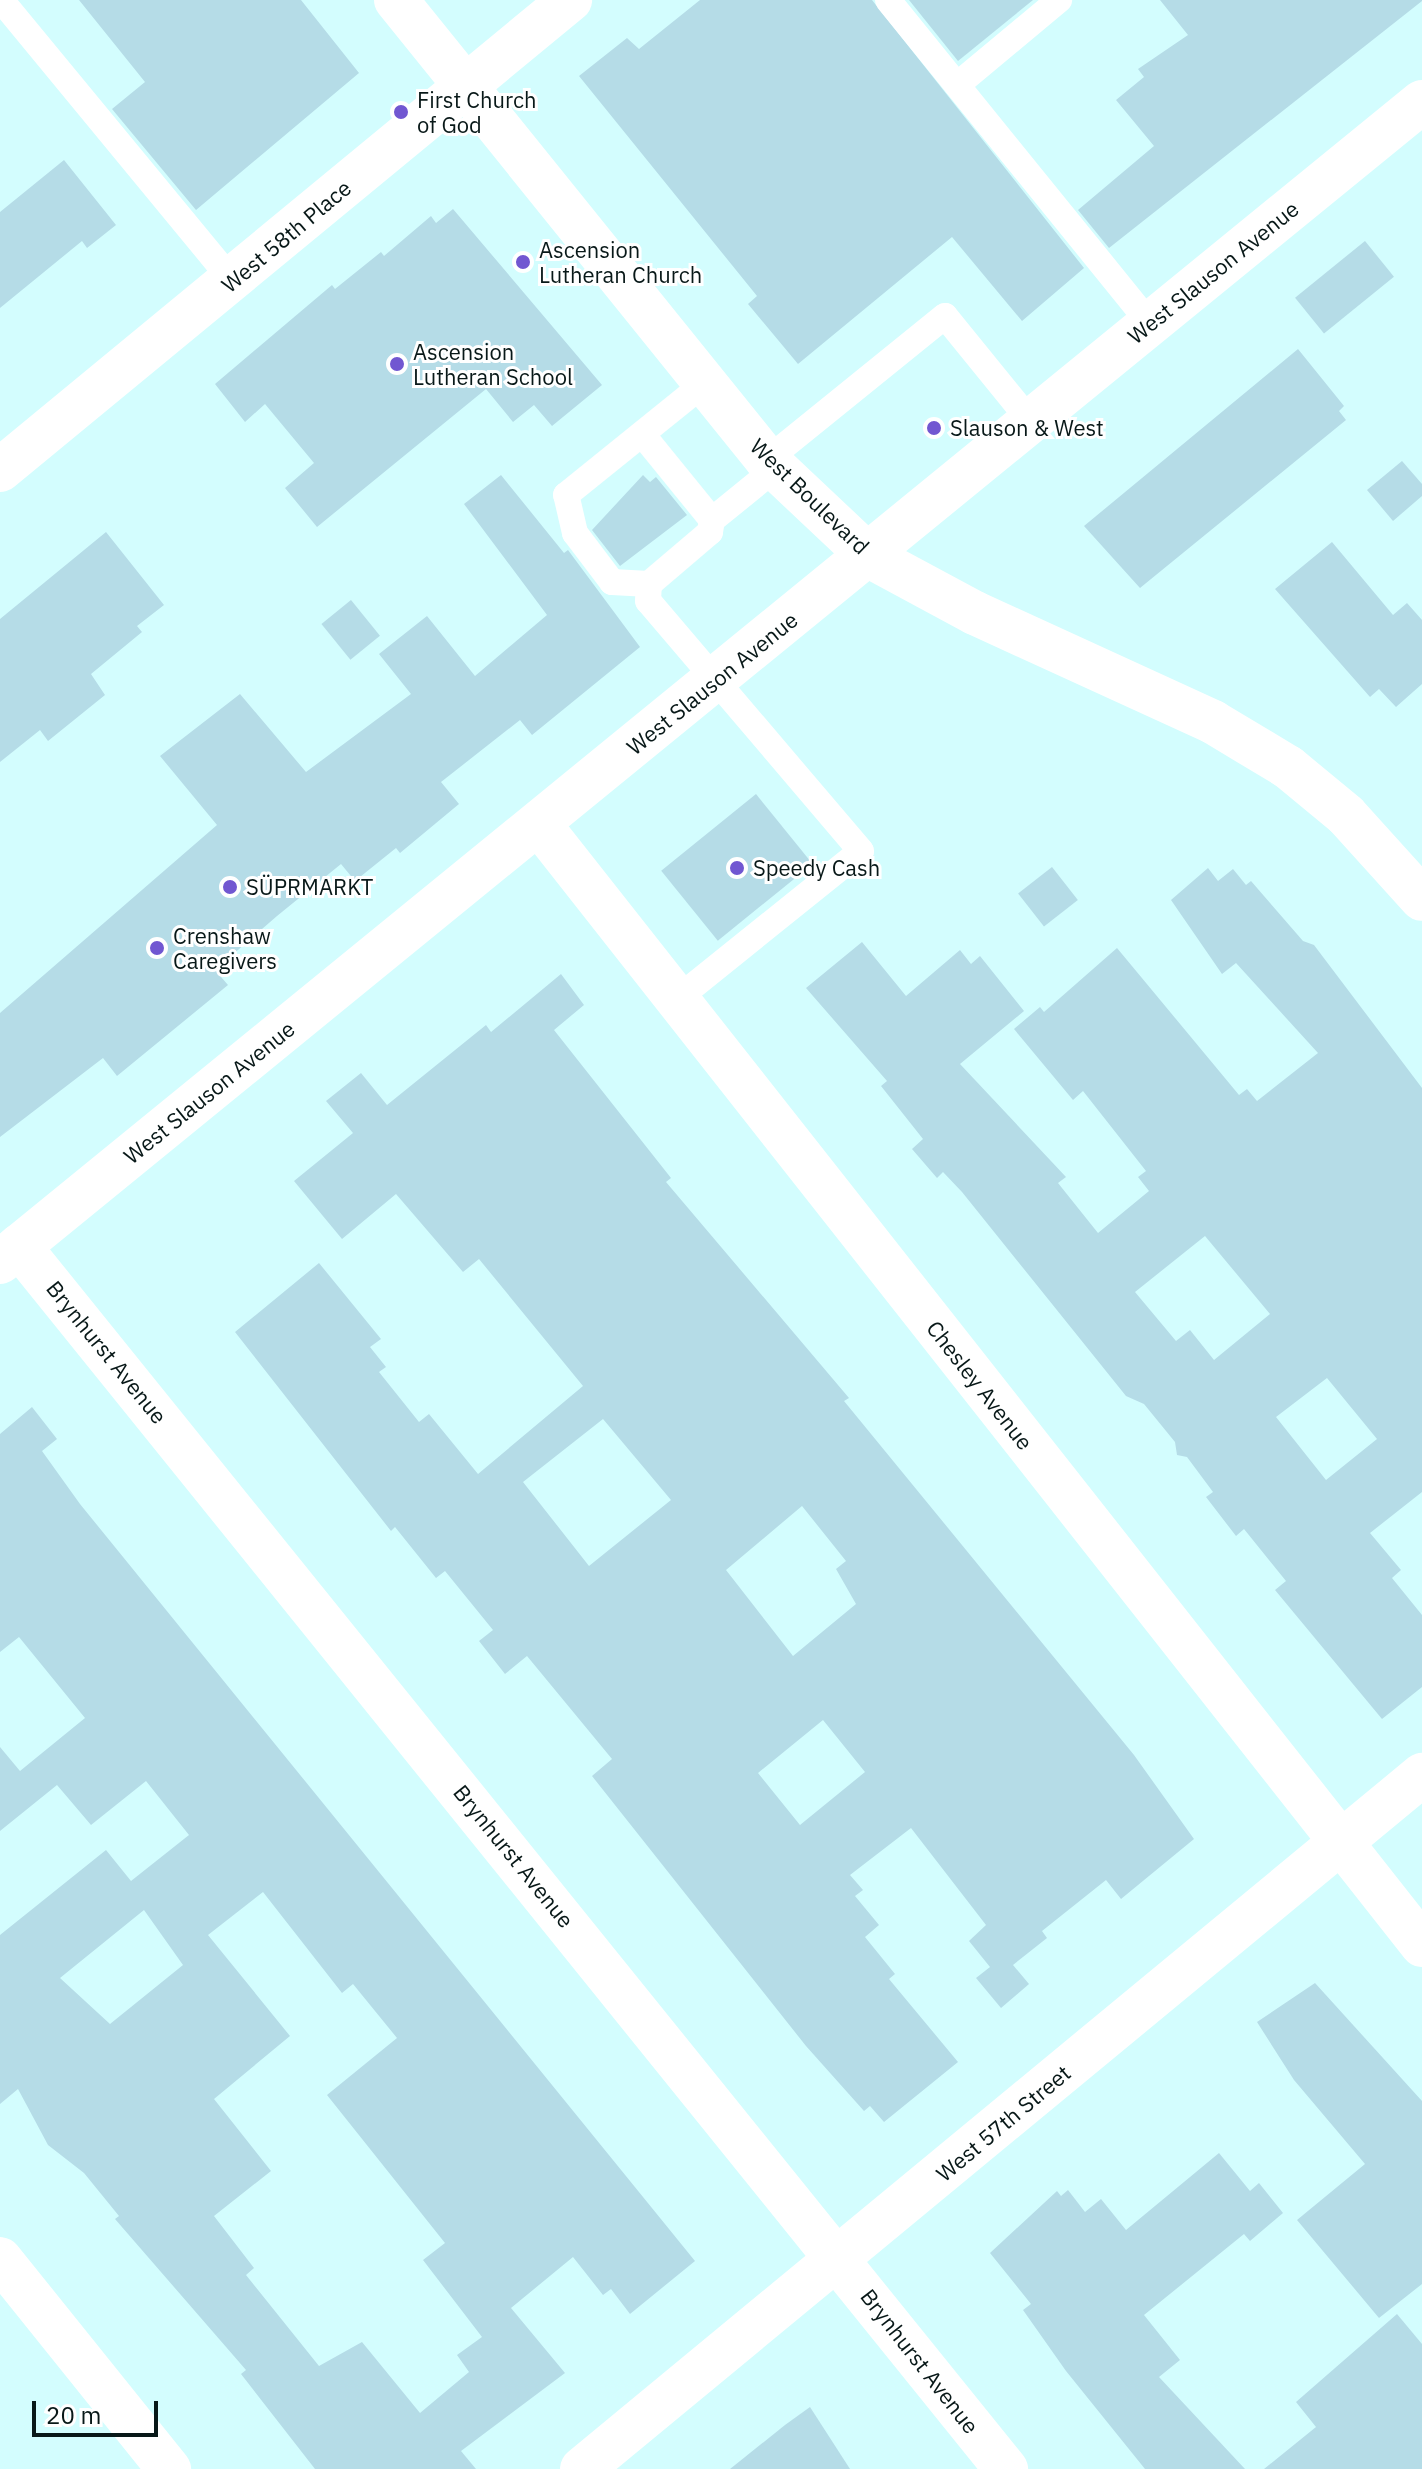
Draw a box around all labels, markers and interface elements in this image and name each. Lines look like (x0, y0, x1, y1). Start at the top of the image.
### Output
place label: First Church of God (417, 86, 537, 138)
marker: First Church of God (392, 103, 410, 121)
street label: West 58th Place (216, 174, 356, 298)
street label: West Slauson Avenue (1122, 195, 1304, 349)
place label: Ascension Lutheran Church (539, 236, 702, 288)
marker: Ascension Lutheran Church (514, 253, 532, 271)
place label: Ascension Lutheran School (413, 338, 573, 390)
marker: Ascension Lutheran School (388, 355, 406, 373)
place label: Slauson & West (950, 415, 1104, 441)
marker: Slauson & West (925, 419, 943, 437)
street label: West Boulevard (745, 433, 875, 559)
street label: West Slauson Avenue (621, 606, 803, 760)
place label: Speedy Cash (753, 855, 880, 881)
marker: Speedy Cash (728, 859, 746, 877)
place label: SÜPRMARKT (246, 874, 373, 900)
marker: SÜPRMARKT (221, 878, 239, 896)
place label: Crenshaw Caregivers (173, 922, 277, 974)
marker: Crenshaw Caregivers (148, 939, 166, 957)
street label: West Slauson Avenue (118, 1015, 300, 1169)
street label: Brynhurst Avenue (41, 1275, 173, 1429)
street label: Chesley Avenue (921, 1315, 1039, 1455)
street label: Brynhurst Avenue (448, 1779, 580, 1933)
street label: West 57th Street (931, 2059, 1075, 2187)
street label: Brynhurst Avenue (855, 2283, 985, 2439)
scale bar (36, 2385, 162, 2435)
text: 20 m (46, 2399, 101, 2431)

